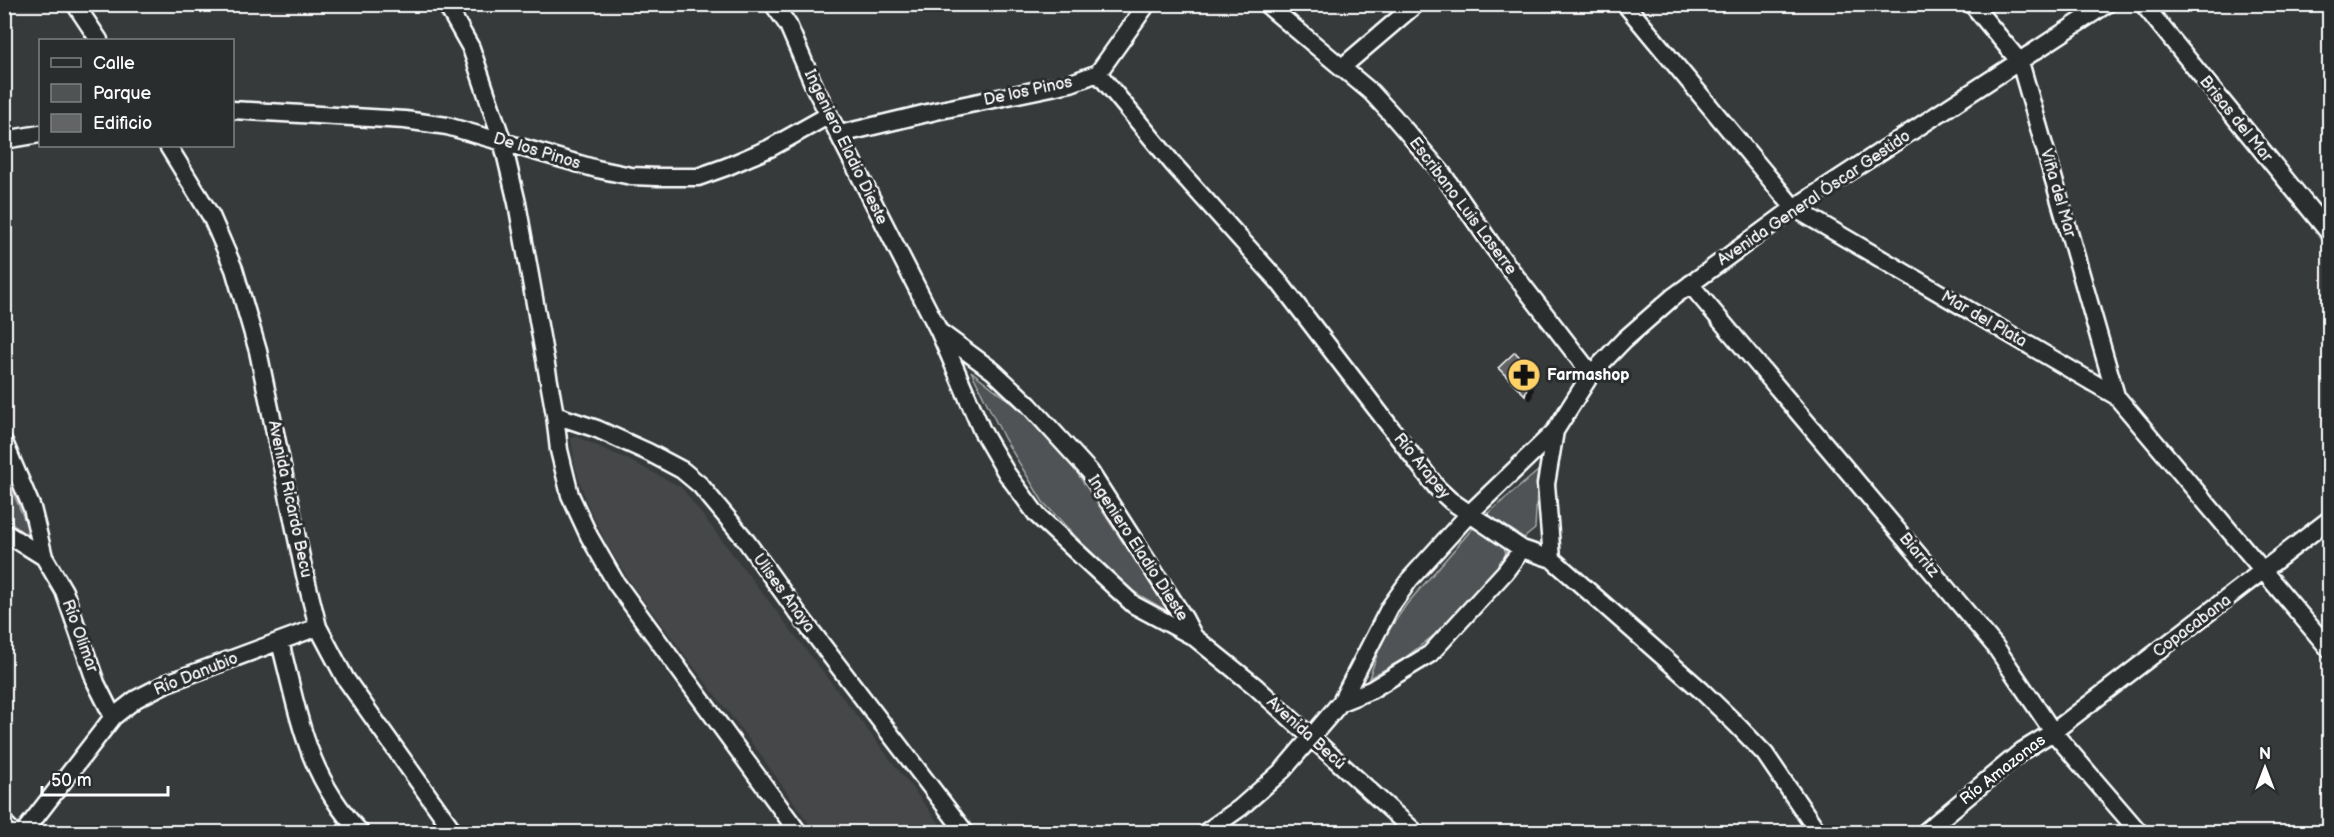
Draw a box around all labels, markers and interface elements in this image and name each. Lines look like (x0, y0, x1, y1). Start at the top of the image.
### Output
legend (39, 39, 234, 147)
text: Calle (93, 53, 135, 74)
street label: Ingeniero Eladio Dieste (800, 66, 892, 228)
street label: De los Pinos (982, 72, 1074, 110)
street label: Brisas del Mar (2196, 72, 2277, 166)
text: Parque (93, 83, 151, 104)
text: Edificio (93, 113, 152, 134)
street label: Avenida General Óscar Gestido (1713, 125, 1914, 270)
street label: De los Pinos (491, 129, 583, 173)
street label: Escribano Luis Laserre (1405, 134, 1521, 279)
street label: Viña del Mar (2036, 147, 2080, 240)
street label: Mar del Plata (1938, 287, 2030, 351)
pharmacy icon: Farmashop (1506, 357, 1542, 393)
place label: Farmashop (1547, 366, 1630, 385)
street label: Avenida Ricardo Becu (264, 419, 316, 579)
street label: Río Arapey (1390, 429, 1455, 503)
street label: Ingeniero Eladio Dieste (1084, 472, 1193, 625)
street label: Biarritz (1895, 529, 1943, 581)
street label: Ulises Anaya (749, 550, 819, 636)
street label: Copacabana (2149, 591, 2235, 661)
street label: Río Olimar (58, 597, 102, 675)
street label: Río Danubio (151, 649, 241, 699)
street label: Avenida Becú (1263, 693, 1349, 773)
street label: Río Amazonas (1956, 731, 2050, 809)
north arrow (2235, 738, 2295, 798)
text: N (2259, 745, 2271, 764)
scale bar (42, 759, 168, 797)
text: 50 m (51, 770, 92, 791)

